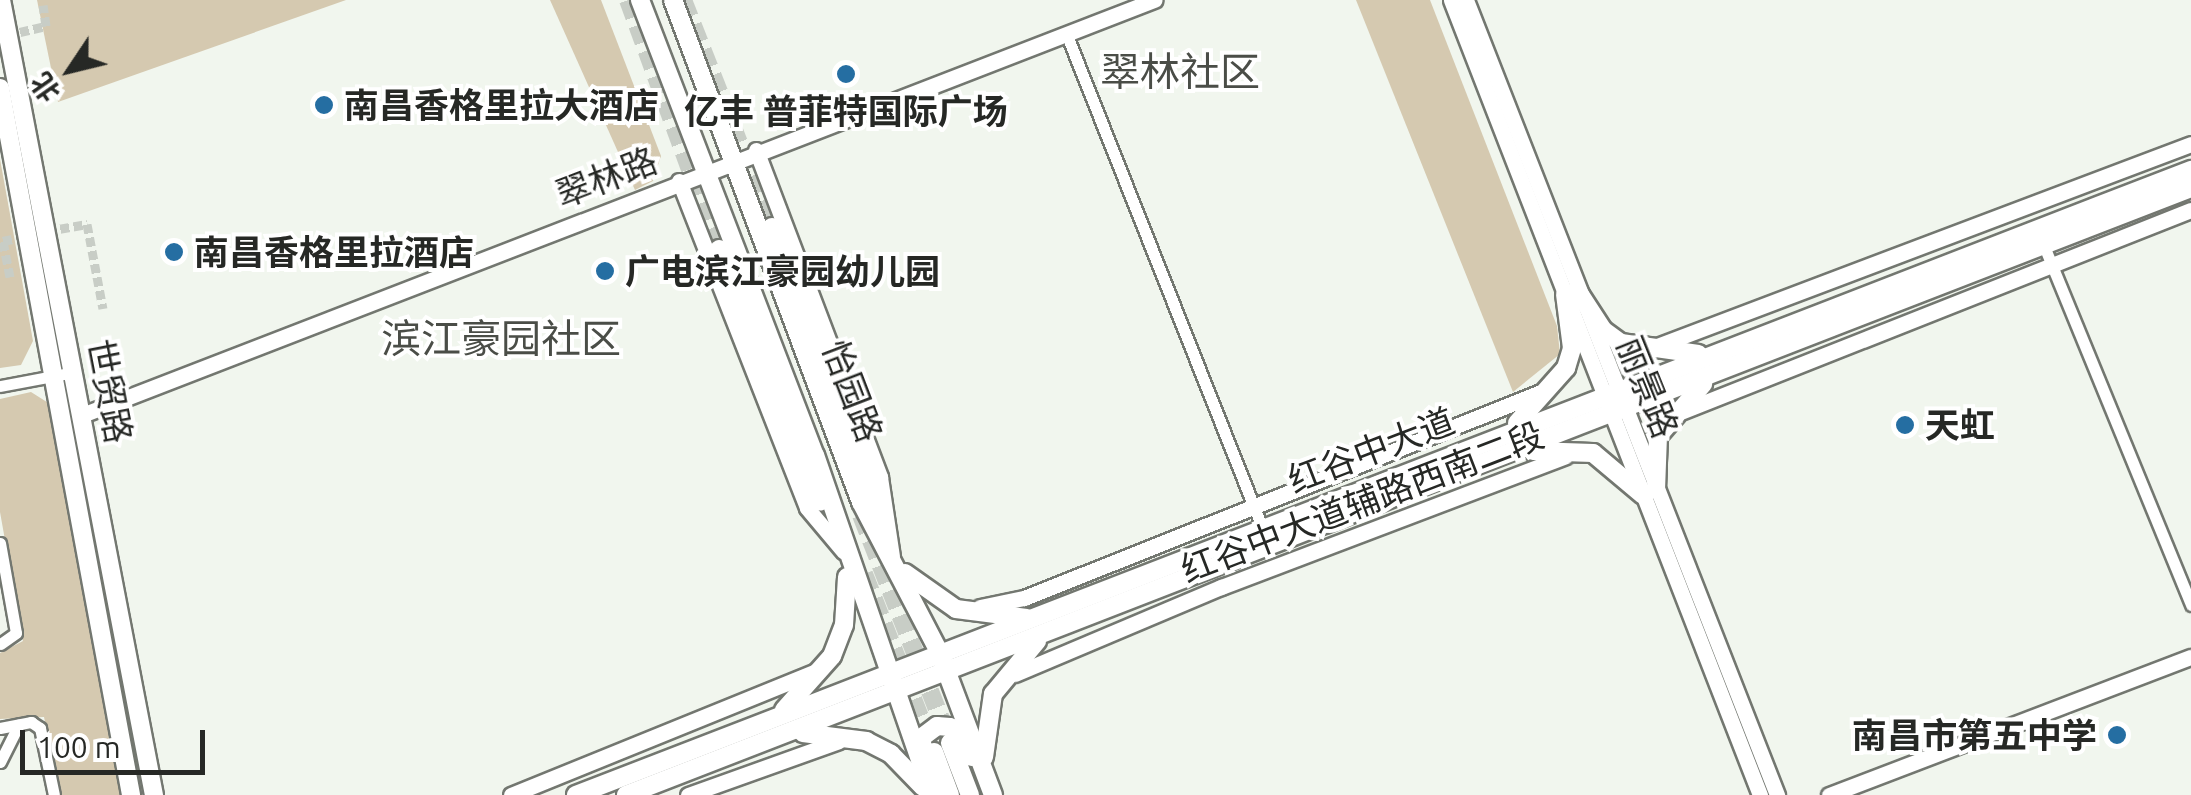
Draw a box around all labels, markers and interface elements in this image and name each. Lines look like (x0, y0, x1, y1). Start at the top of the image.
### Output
north arrow (20, 20, 120, 120)
district label: 翠林社区 (1100, 48, 1260, 96)
marker: 亿丰 普菲特国际广场 (835, 63, 857, 85)
text: 北 (24, 67, 66, 108)
place label: 南昌香格里拉大酒店 (344, 84, 659, 126)
place label: 亿丰 普菲特国际广场 (684, 90, 1008, 132)
marker: 南昌香格里拉大酒店 (313, 94, 335, 116)
street label: 翠林路 (549, 139, 663, 215)
place label: 南昌香格里拉酒店 (194, 231, 474, 273)
marker: 南昌香格里拉酒店 (163, 241, 185, 263)
place label: 广电滨江豪园幼儿园 (625, 250, 940, 292)
marker: 广电滨江豪园幼儿园 (594, 260, 616, 282)
district label: 滨江豪园社区 (381, 315, 621, 363)
street label: 丽景路 (1609, 330, 1687, 444)
street label: 怡园路 (815, 334, 891, 448)
street label: 世贸路 (79, 335, 141, 447)
street label: 红谷中大道 (1282, 399, 1460, 501)
place label: 天虹 (1925, 404, 1995, 446)
street label: 红谷中大道辅路西南二段 (1175, 413, 1549, 591)
marker: 天虹 (1894, 414, 1916, 436)
scale bar (25, 710, 210, 772)
place label: 南昌市第五中学 (1852, 714, 2097, 756)
marker: 南昌市第五中学 (2106, 724, 2128, 746)
text: 100 m (37, 730, 121, 764)

